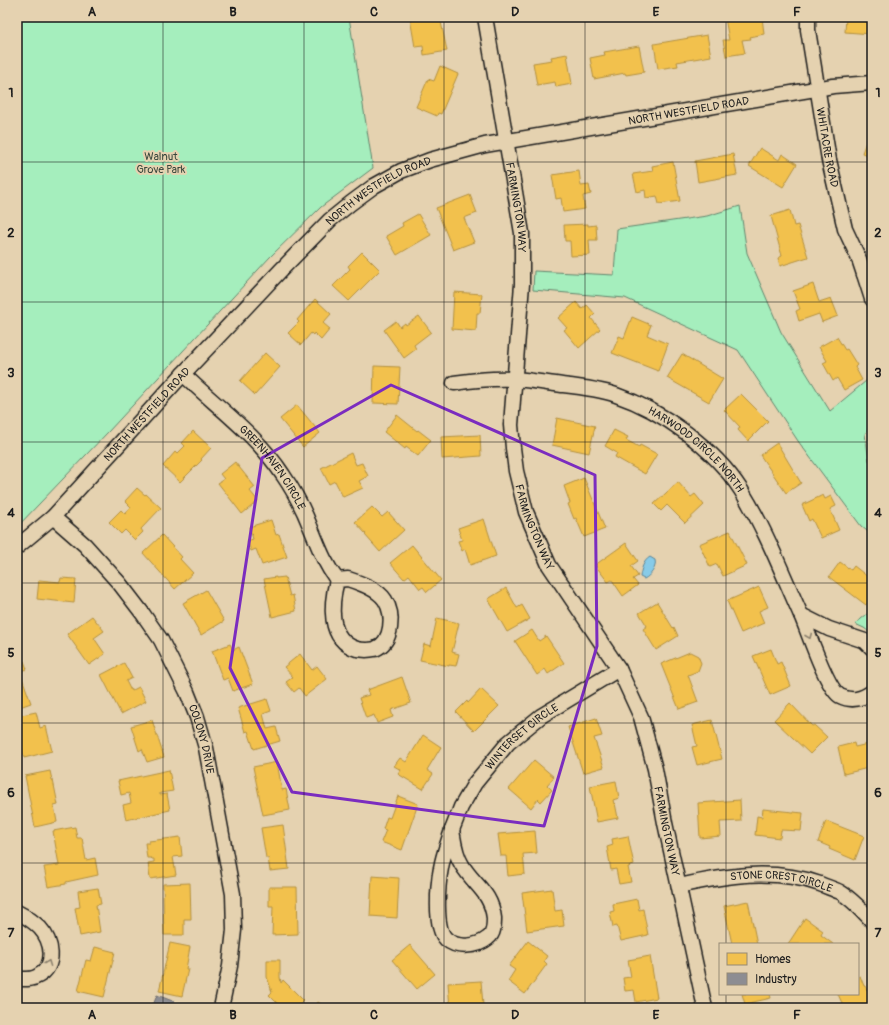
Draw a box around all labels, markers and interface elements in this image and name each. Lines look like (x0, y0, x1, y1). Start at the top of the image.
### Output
text: A (88, 4, 97, 20)
text: B (229, 4, 237, 20)
text: C (370, 4, 378, 20)
text: D (511, 4, 519, 20)
text: E (653, 4, 660, 20)
text: F (793, 4, 801, 20)
text: 1 (8, 85, 14, 101)
text: 1 (875, 85, 881, 101)
street label: NORTH WESTFIELD ROAD (627, 94, 750, 127)
street label: WHITACRE ROAD (814, 106, 842, 189)
park label: Walnut Grove Park (137, 150, 186, 176)
street label: NORTH WESTFIELD ROAD (322, 154, 433, 228)
street label: FARMINGTON WAY (503, 161, 529, 253)
text: 2 (7, 225, 15, 241)
text: 2 (874, 225, 882, 241)
street label: NORTH WESTFIELD ROAD (101, 364, 193, 464)
text: 3 (7, 365, 15, 381)
text: 3 (874, 365, 882, 381)
street label: HARWOOD CIRCLE NORTH (646, 404, 747, 494)
street label: GREENHAVEN CIRCLE (237, 422, 308, 512)
street label: FARMINGTON WAY (513, 483, 557, 573)
text: 4 (7, 505, 15, 521)
text: 4 (874, 505, 882, 521)
one-way arrow (805, 632, 813, 639)
text: 5 (7, 645, 15, 661)
text: 5 (874, 645, 882, 661)
street label: WINTERSET CIRCLE (482, 701, 561, 772)
street label: COLONY DRIVE (186, 702, 217, 775)
text: 6 (7, 785, 15, 801)
street label: FARMINGTON WAY (652, 785, 683, 878)
text: 6 (874, 785, 882, 801)
street label: STONE CREST CIRCLE (729, 868, 835, 895)
text: 7 (8, 925, 15, 941)
text: 7 (875, 925, 882, 941)
legend (719, 943, 859, 995)
text: Homes (755, 952, 791, 967)
one-way arrow (44, 960, 52, 967)
text: Industry (755, 972, 797, 987)
text: A (88, 1007, 97, 1023)
text: B (229, 1007, 237, 1023)
text: C (370, 1007, 378, 1023)
text: D (511, 1007, 519, 1023)
text: E (653, 1007, 660, 1023)
text: F (793, 1007, 801, 1023)

